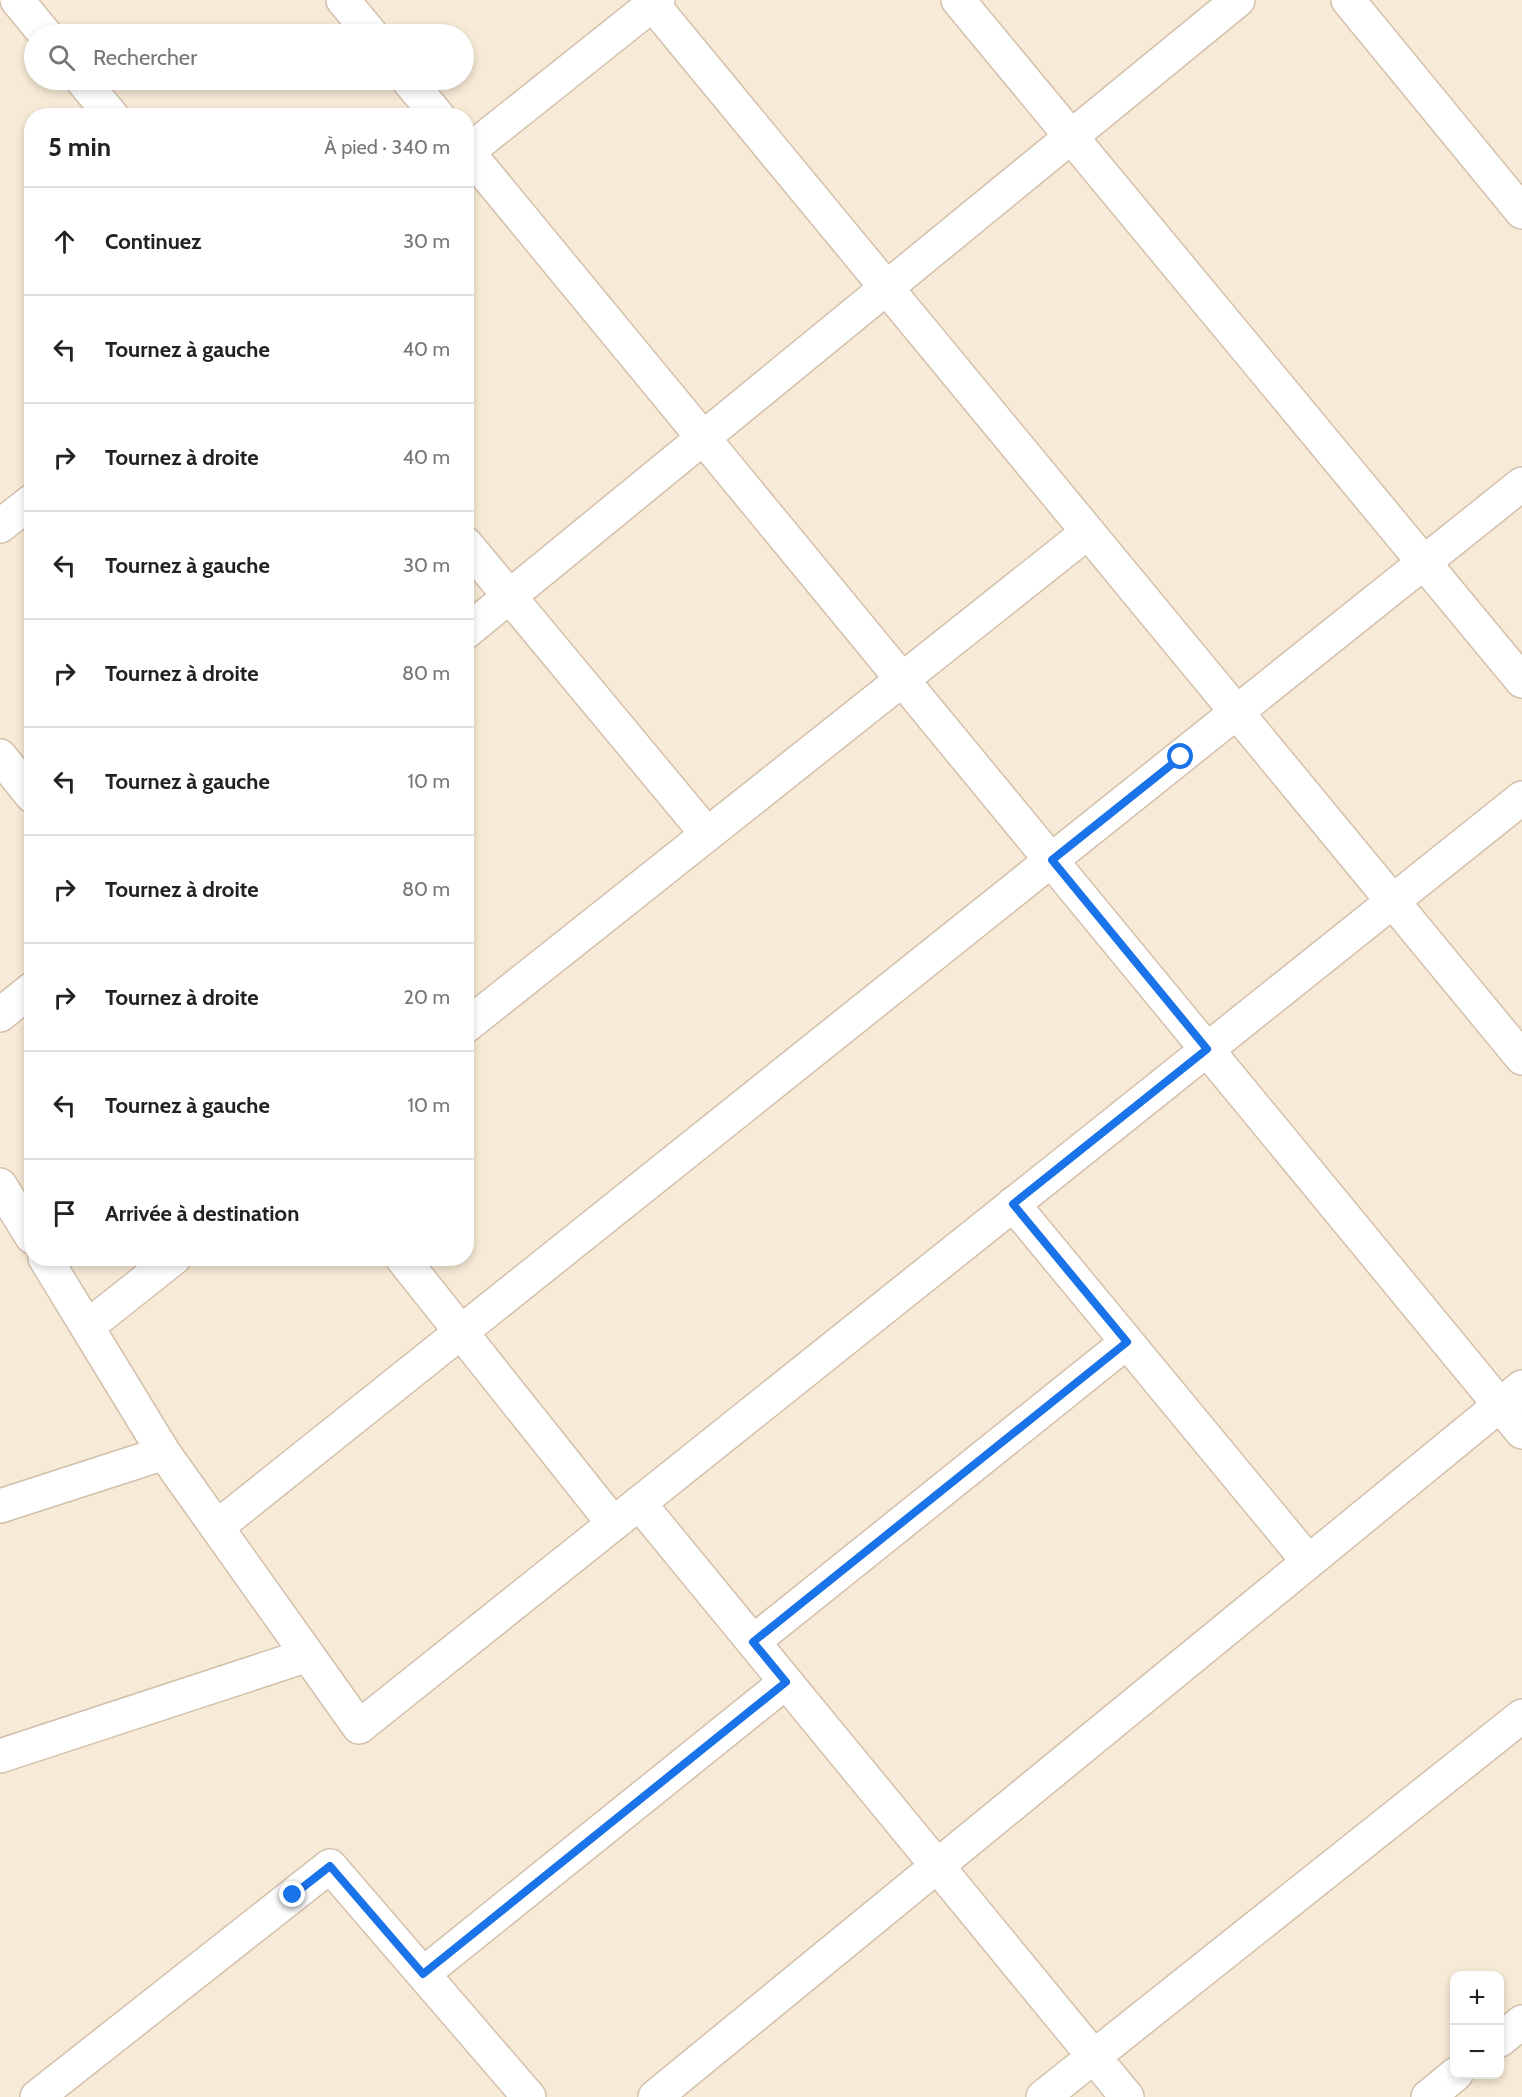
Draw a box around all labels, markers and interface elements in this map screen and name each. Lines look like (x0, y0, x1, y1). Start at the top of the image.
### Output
search box (24, 24, 474, 90)
icon: search (45, 41, 78, 74)
text: Rechercher (93, 44, 197, 71)
text: 5 min (48, 131, 111, 163)
text: À pied · 340 m (324, 135, 450, 159)
icon: ahead (48, 225, 81, 258)
text: Continuez (105, 228, 202, 255)
text: 30 m (403, 229, 450, 253)
icon: left (48, 333, 81, 366)
text: Tournez à gauche (105, 336, 270, 363)
text: 40 m (402, 337, 450, 361)
icon: right (48, 441, 81, 474)
text: Tournez à droite (105, 444, 259, 471)
text: 40 m (402, 445, 450, 469)
icon: left (48, 549, 81, 582)
text: Tournez à gauche (105, 552, 270, 579)
text: 30 m (403, 553, 450, 577)
icon: right (48, 657, 81, 690)
text: Tournez à droite (105, 660, 259, 687)
text: 80 m (402, 661, 450, 685)
route start (1167, 743, 1193, 769)
icon: left (48, 765, 81, 798)
text: Tournez à gauche (105, 768, 270, 795)
text: 10 m (407, 769, 450, 793)
icon: right (48, 873, 81, 906)
text: Tournez à droite (105, 876, 259, 903)
text: 80 m (402, 877, 450, 901)
icon: right (48, 981, 81, 1014)
text: Tournez à droite (105, 984, 259, 1011)
text: 20 m (404, 985, 450, 1009)
icon: left (48, 1089, 81, 1122)
text: Tournez à gauche (105, 1092, 270, 1119)
text: 10 m (407, 1093, 450, 1117)
icon: arrive (48, 1197, 81, 1230)
text: Arrivée à destination (105, 1200, 299, 1227)
route end (279, 1881, 305, 1907)
map controls (1450, 1971, 1504, 2079)
button: + (1450, 1971, 1504, 2025)
button: − (1450, 2025, 1504, 2079)

